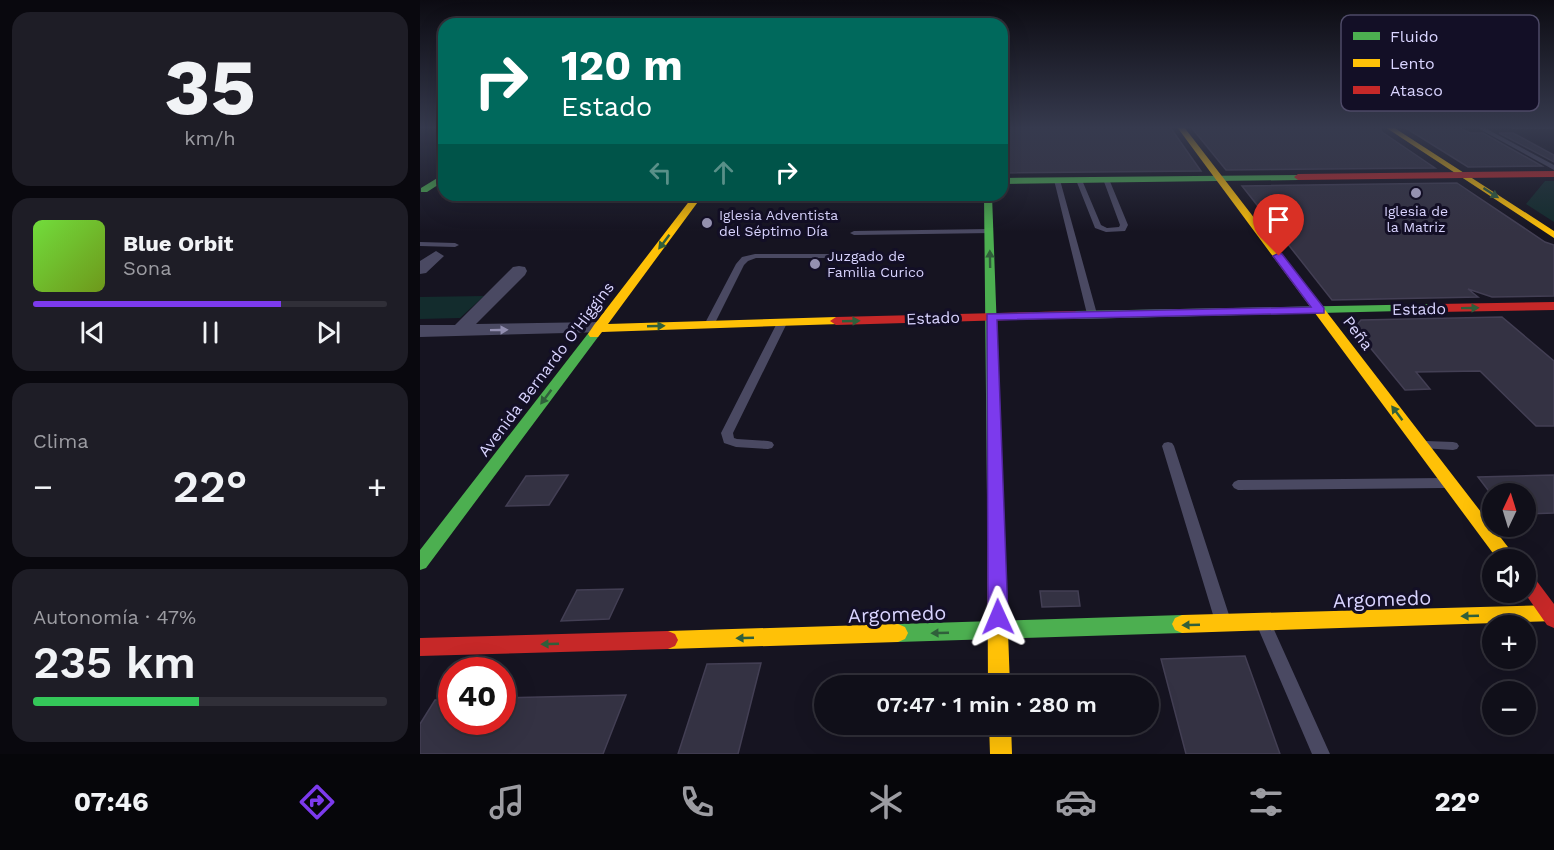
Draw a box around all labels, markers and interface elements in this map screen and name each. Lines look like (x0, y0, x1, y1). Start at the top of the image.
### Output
legend (1341, 15, 1539, 111)
text: Fluido (1390, 27, 1438, 46)
text: 35 (164, 41, 256, 133)
text: 120 m (561, 41, 683, 90)
icon: right (462, 42, 540, 120)
text: Lento (1390, 54, 1435, 73)
text: Atasco (1390, 81, 1443, 100)
text: Estado (561, 91, 652, 123)
text: km/h (184, 126, 236, 150)
icon: left (644, 156, 677, 189)
icon: ahead (707, 156, 740, 189)
icon: right (770, 156, 803, 189)
marker: Iglesia de la Matriz (1409, 186, 1423, 200)
one-way arrow (1482, 187, 1498, 199)
pin (1253, 194, 1304, 256)
icon: arrive (1262, 203, 1295, 236)
place label: Iglesia de la Matriz (1384, 203, 1448, 235)
place label: Iglesia Adventista del Séptimo Día (719, 207, 838, 239)
marker: Iglesia Adventista del Séptimo Día (700, 216, 714, 230)
text: Blue Orbit (123, 231, 233, 256)
one-way arrow (658, 234, 670, 249)
place label: Juzgado de Familia Curico (827, 248, 924, 280)
one-way arrow (985, 249, 995, 268)
text: Sona (123, 256, 172, 280)
marker: Juzgado de Familia Curico (808, 257, 822, 271)
street label: Avenida Bernardo O'Higgins (474, 278, 618, 460)
street label: Estado (1392, 299, 1446, 319)
one-way arrow (1460, 303, 1479, 313)
street label: Estado (906, 308, 960, 328)
street label: Peña (1339, 312, 1377, 354)
icon: previous (76, 316, 109, 349)
icon: pause (194, 316, 227, 349)
icon: next (312, 316, 345, 349)
one-way arrow (842, 316, 861, 325)
one-way arrow (647, 322, 666, 331)
one-way arrow (490, 325, 509, 335)
one-way arrow (539, 389, 552, 405)
one-way arrow (1392, 405, 1404, 420)
text: Clima (33, 429, 89, 453)
text: 22° (173, 460, 247, 513)
text: − (33, 467, 53, 506)
text: + (367, 467, 387, 506)
north arrow (1482, 483, 1536, 537)
map controls (1482, 483, 1536, 735)
button: sound (1482, 549, 1536, 603)
position arrow (966, 585, 1030, 649)
street label: Argomedo (1332, 585, 1432, 613)
street label: Argomedo (847, 600, 947, 628)
text: Autonomía · 47% (33, 605, 196, 629)
one-way arrow (1461, 611, 1480, 621)
button: + (1482, 615, 1536, 669)
one-way arrow (1182, 620, 1201, 629)
one-way arrow (930, 628, 949, 637)
one-way arrow (735, 633, 754, 643)
text: 235 km (33, 636, 196, 689)
one-way arrow (540, 639, 559, 648)
speed limit sign: 40 (438, 657, 516, 735)
button: − (1482, 681, 1536, 735)
text: 07:47 · 1 min · 280 m (876, 692, 1097, 717)
icon: directions (296, 781, 338, 823)
icon: music (486, 781, 528, 823)
icon: phone (676, 781, 718, 823)
icon: climate (865, 781, 907, 823)
icon: car (1055, 781, 1097, 823)
icon: filters (1245, 781, 1287, 823)
text: 07:46 (74, 786, 149, 818)
text: 22° (1435, 786, 1480, 818)

